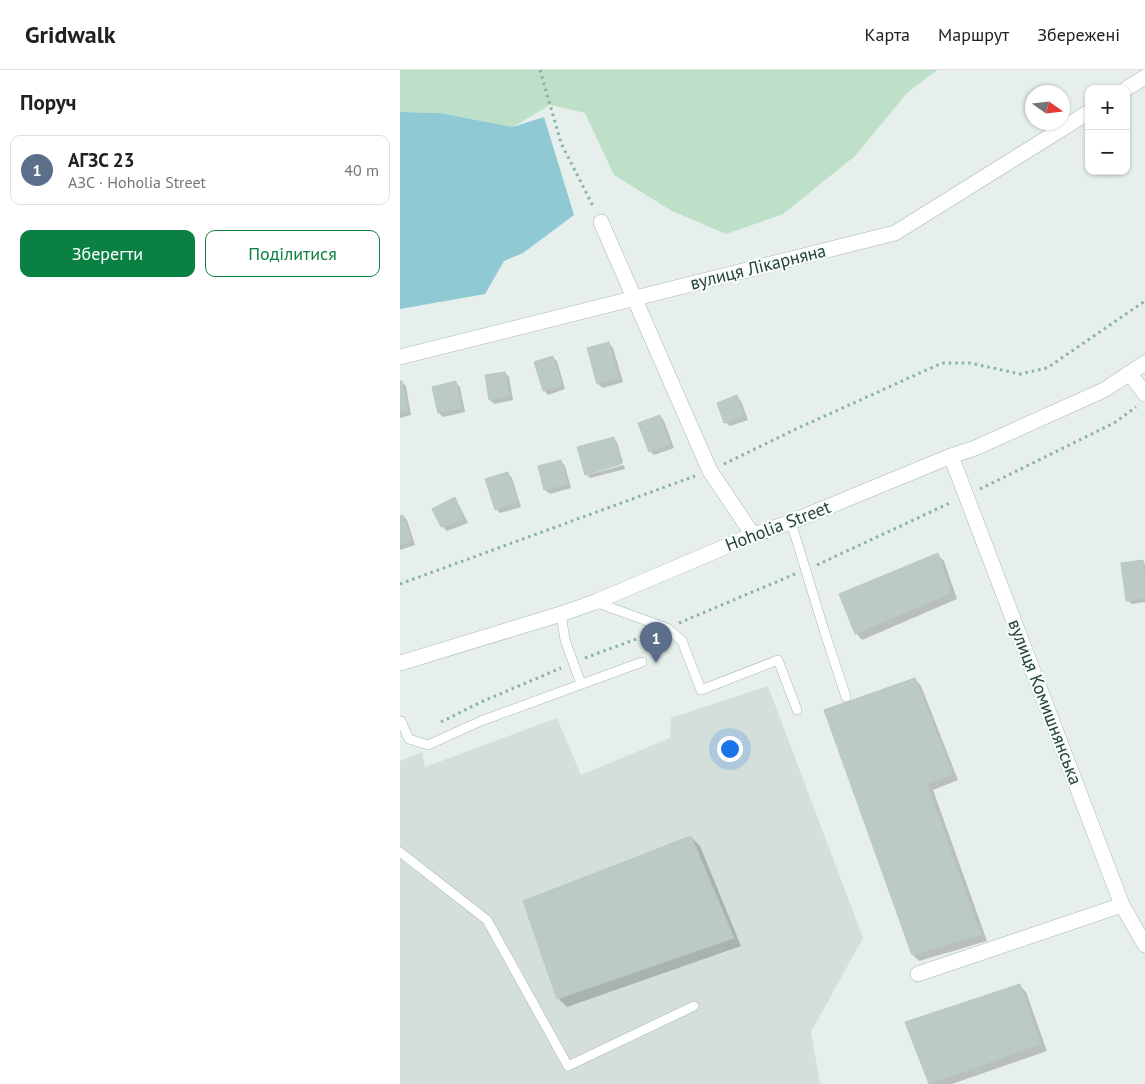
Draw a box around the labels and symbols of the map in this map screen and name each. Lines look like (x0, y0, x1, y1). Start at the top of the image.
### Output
north arrow (1025, 85, 1070, 130)
street label: вулиця Лікарняна (688, 239, 828, 295)
street label: Hoholia Street (722, 495, 834, 556)
street label: вулиця Комишнянська (1003, 616, 1088, 788)
pin: 1 (640, 622, 672, 663)
your location (717, 736, 743, 762)

